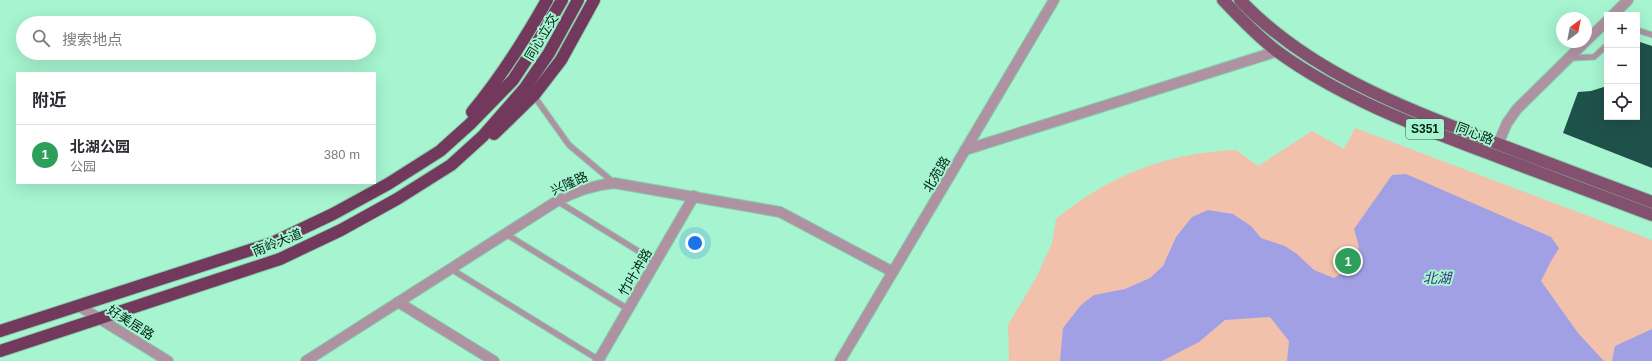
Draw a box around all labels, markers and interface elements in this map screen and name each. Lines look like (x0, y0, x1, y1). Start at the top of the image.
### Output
street label: 同心立交 (522, 11, 561, 63)
north arrow (1556, 12, 1592, 48)
map controls (1604, 12, 1640, 120)
button: + (1604, 12, 1640, 48)
search box (16, 16, 376, 60)
icon: search (30, 27, 52, 49)
text: 搜索地点 (62, 31, 122, 48)
button: − (1604, 48, 1640, 84)
button: locate (1604, 84, 1640, 120)
text: 附近 (32, 91, 66, 110)
road number: S351 (1406, 119, 1444, 139)
street label: 同心路 (1454, 119, 1496, 147)
text: 北湖公园 (70, 138, 130, 155)
text: 1 (41, 147, 49, 162)
text: 380 m (324, 147, 360, 162)
street label: 北苑路 (920, 154, 953, 195)
text: 公园 (70, 159, 96, 174)
street label: 兴隆路 (548, 169, 590, 198)
street label: 南岭大道 (250, 226, 304, 259)
your location (685, 233, 705, 253)
street label: 竹叶冲路 (616, 246, 655, 299)
pin: 1 (1335, 246, 1361, 276)
water label: 北湖 (1423, 270, 1453, 286)
street label: 好美居路 (105, 302, 157, 343)

